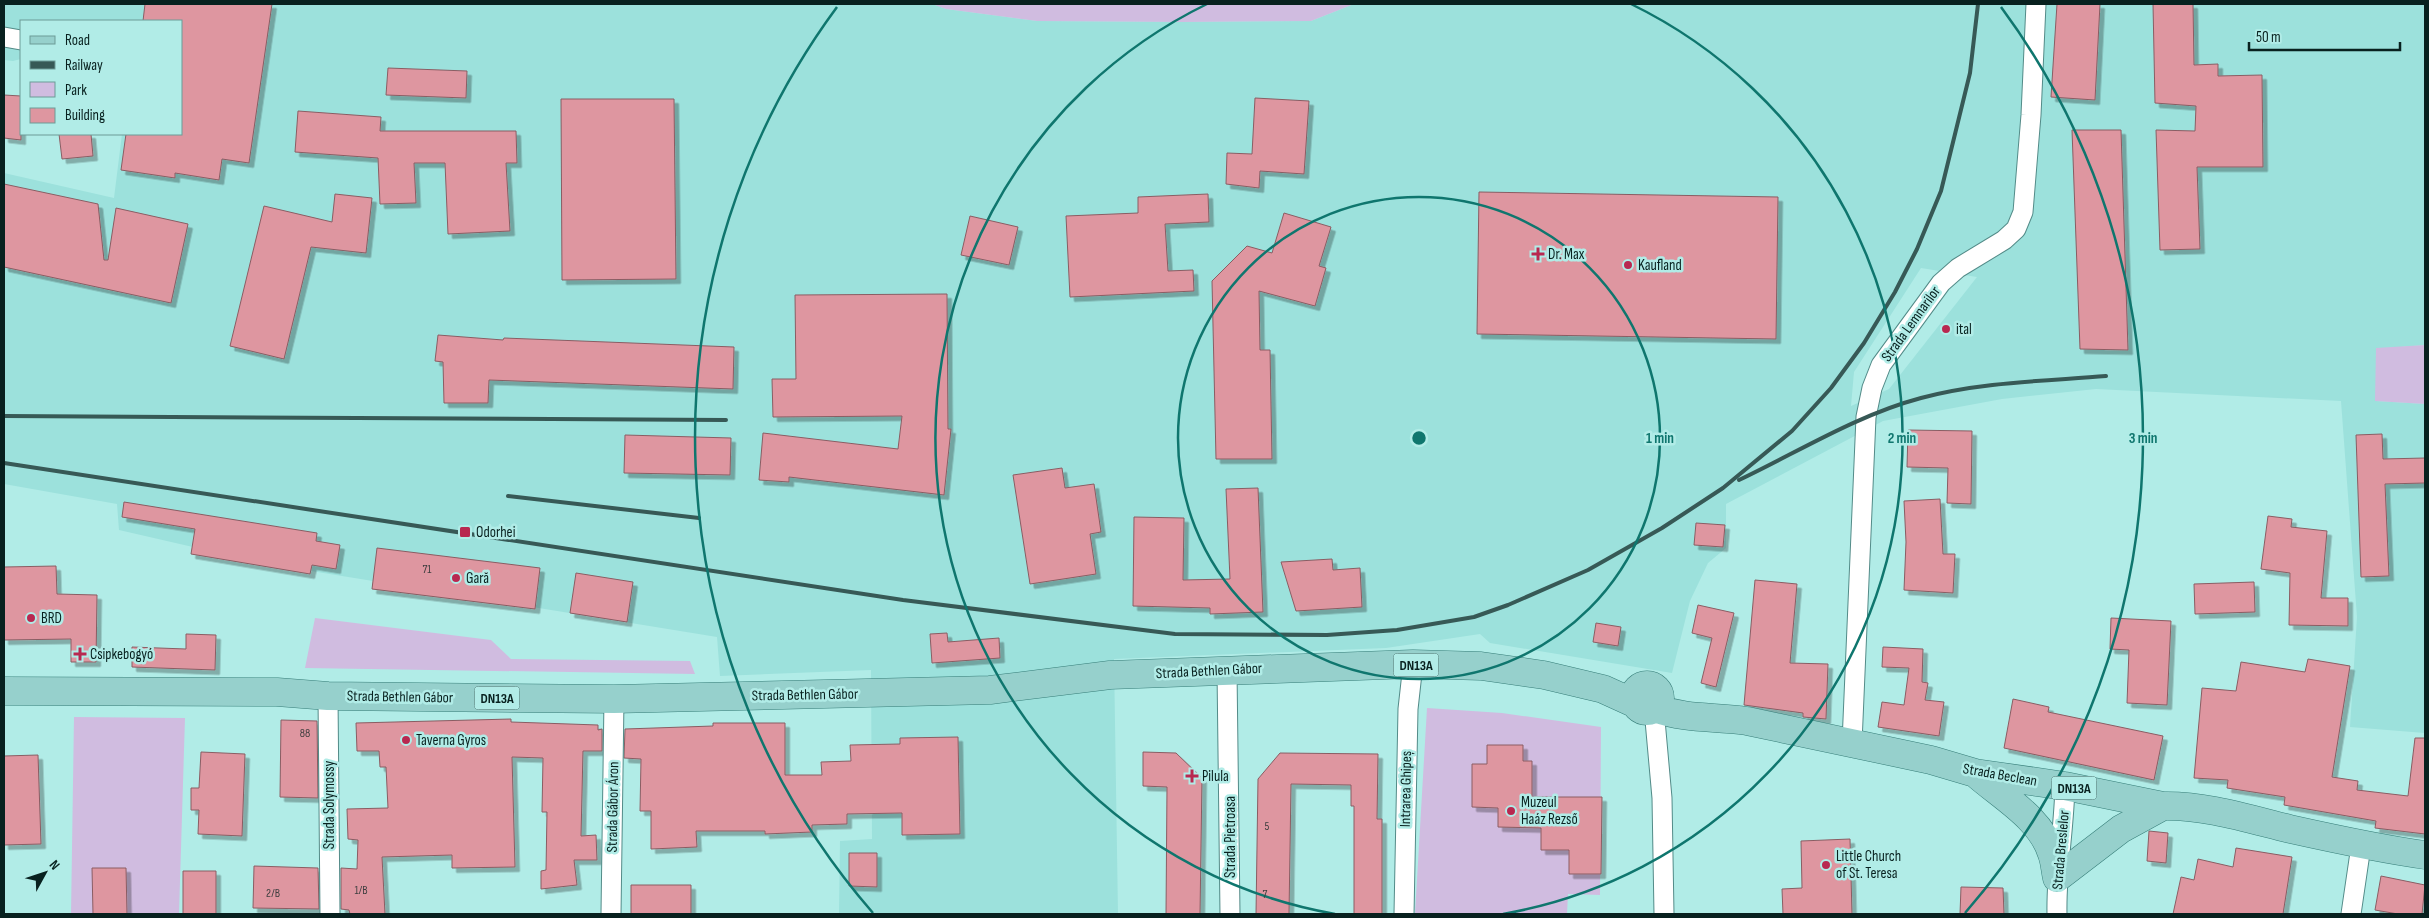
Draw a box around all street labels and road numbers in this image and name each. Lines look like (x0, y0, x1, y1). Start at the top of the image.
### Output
street label: Strada Lemnarilor (1877, 282, 1945, 366)
road number: DN13A (1394, 654, 1438, 676)
street label: Strada Bethlen Gábor (1155, 659, 1263, 683)
street label: Strada Bethlen Gábor (752, 685, 859, 705)
road number: DN13A (474, 686, 520, 710)
street label: Strada Bethlen Gábor (347, 687, 454, 707)
street label: Intrarea Ghipeș (1396, 751, 1416, 827)
street label: Strada Beclean (1961, 759, 2039, 791)
street label: Strada Solymossy (320, 760, 339, 849)
street label: Strada Gábor Áron (603, 761, 623, 853)
road number: DN13A (2052, 776, 2096, 800)
street label: Strada Pietroasa (1221, 796, 1240, 878)
street label: Strada Breslelor (2048, 809, 2074, 890)

